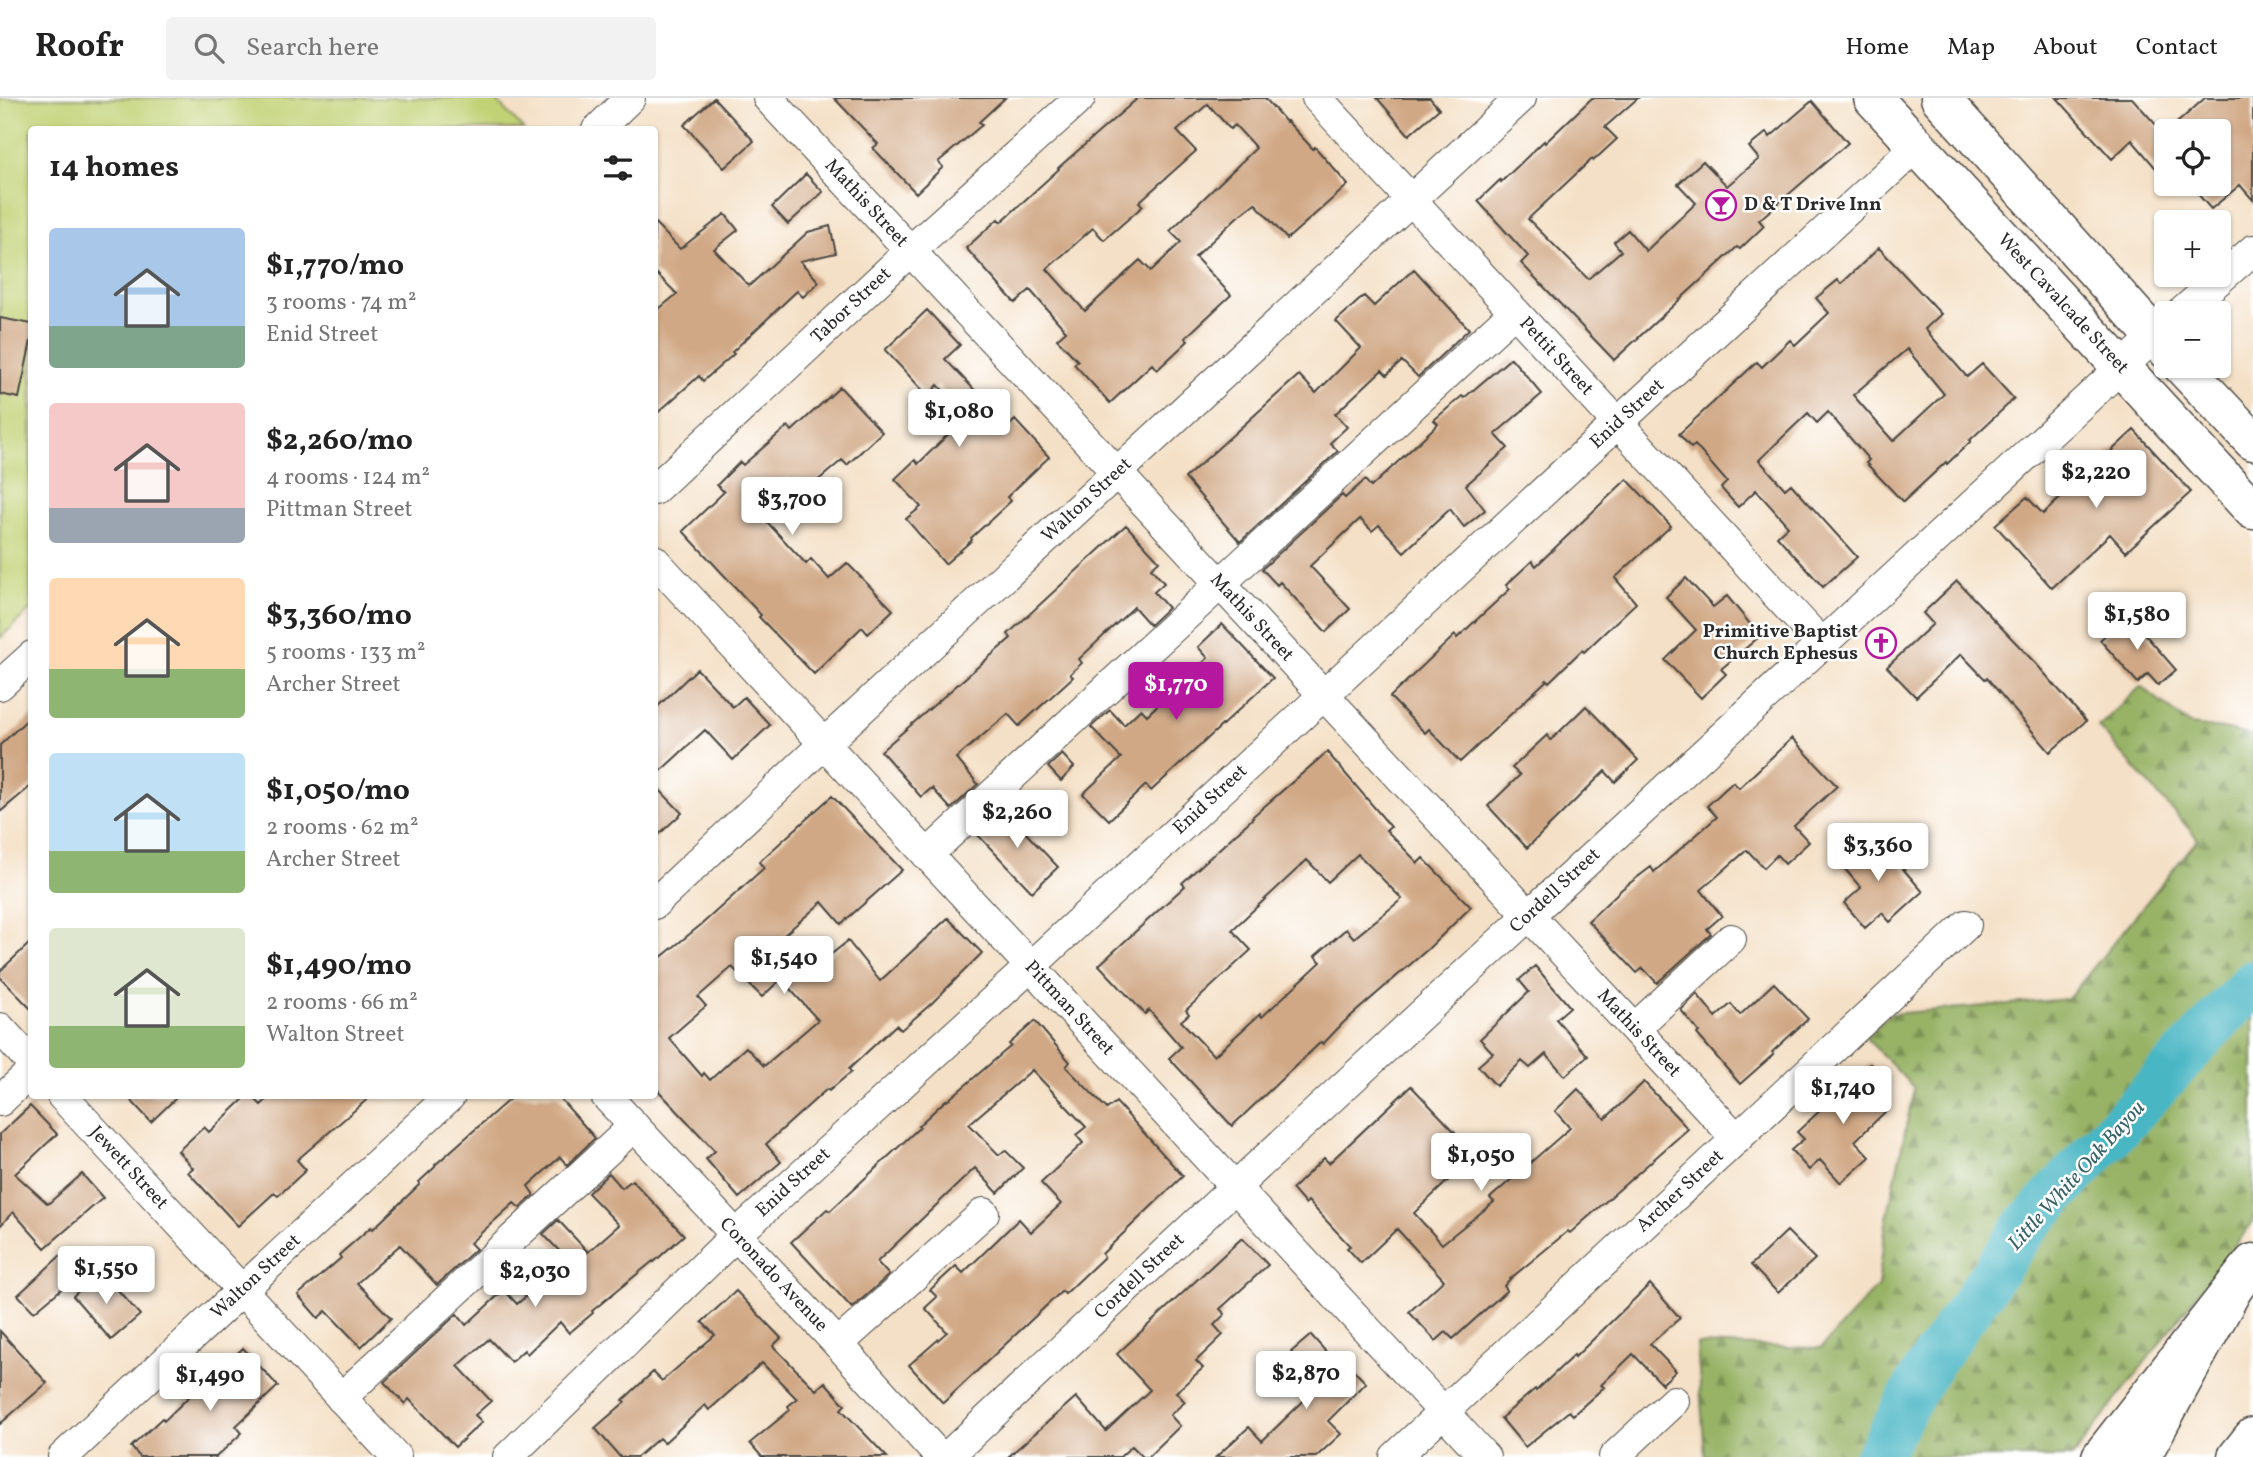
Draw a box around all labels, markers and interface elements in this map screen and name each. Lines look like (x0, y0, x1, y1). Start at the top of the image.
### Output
search box (166, 17, 656, 80)
text: Roofr (35, 25, 124, 71)
icon: search (190, 29, 228, 67)
text: Search here (246, 30, 379, 66)
text: Home (1845, 31, 1909, 65)
text: Map (1947, 31, 1995, 65)
text: About (2033, 31, 2098, 65)
text: Contact (2136, 31, 2218, 65)
map controls (2154, 119, 2231, 378)
button: locate (2154, 119, 2231, 196)
text: 14 homes (49, 147, 179, 189)
icon: filters (599, 149, 637, 187)
street label: Mathis Street (818, 153, 914, 254)
bar icon: D & T Drive Inn (1704, 188, 1738, 222)
place label: D & T Drive Inn (1744, 192, 1881, 218)
button: + (2154, 210, 2231, 287)
street label: West Cavalcade Street (1991, 228, 2135, 380)
text: $1,770/mo (266, 245, 404, 287)
icon: home (105, 256, 189, 340)
street label: Tabor Street (805, 261, 898, 350)
text: 3 rooms · 74 m² (266, 287, 416, 319)
button: − (2154, 301, 2231, 378)
street label: Pettit Street (1513, 311, 1599, 402)
text: Enid Street (266, 319, 378, 351)
street label: Enid Street (1584, 373, 1670, 455)
pin: $1,080 (902, 390, 1016, 449)
text: $1,080 (924, 396, 994, 428)
text: $2,260/mo (266, 420, 413, 462)
icon: home (105, 431, 189, 515)
pin: $2,220 (2039, 450, 2153, 510)
street label: Walton Street (1036, 452, 1138, 549)
text: $2,220 (2061, 457, 2131, 489)
text: 4 rooms · 124 m² (266, 462, 430, 494)
pin: $3,700 (735, 478, 849, 537)
text: $3,700 (757, 484, 827, 516)
text: Pittman Street (266, 494, 413, 526)
street label: Mathis Street (1204, 568, 1300, 668)
pin: $1,580 (2080, 592, 2194, 652)
text: $3,360/mo (266, 595, 412, 637)
text: $1,580 (2104, 599, 2170, 631)
icon: home (105, 606, 189, 690)
place label: Primitive Baptist Church Ephesus (1703, 619, 1858, 667)
church icon: Primitive Baptist Church Ephesus (1864, 626, 1898, 660)
text: 5 rooms · 133 m² (266, 637, 426, 669)
pin: $1,770 (1119, 662, 1233, 722)
text: Archer Street (266, 669, 401, 701)
text: $1,770 (1144, 669, 1208, 701)
street label: Enid Street (1168, 759, 1254, 841)
text: $1,050/mo (266, 770, 410, 812)
icon: home (105, 781, 189, 865)
pin: $2,260 (960, 790, 1074, 850)
text: $2,260 (982, 797, 1052, 829)
text: 2 rooms · 62 m² (266, 812, 418, 844)
pin: $3,360 (1821, 824, 1935, 883)
text: $3,360 (1843, 830, 1913, 862)
street label: Cordell Street (1504, 842, 1607, 939)
text: Archer Street (266, 844, 401, 876)
pin: $1,540 (727, 936, 841, 996)
text: $1,540 (750, 943, 818, 975)
text: $1,490/mo (266, 945, 412, 987)
street label: Pittman Street (1019, 955, 1120, 1062)
icon: home (105, 956, 189, 1040)
street label: Mathis Street (1591, 983, 1687, 1084)
text: 2 rooms · 66 m² (266, 987, 418, 1019)
text: Walton Street (266, 1019, 404, 1051)
pin: $1,740 (1786, 1066, 1900, 1126)
text: $1,740 (1811, 1073, 1875, 1105)
water label: Little White Oak Bayou (2002, 1095, 2152, 1257)
street label: Jewett Street (83, 1120, 174, 1216)
pin: $1,050 (1424, 1134, 1538, 1193)
text: $1,050 (1447, 1140, 1515, 1172)
street label: Enid Street (750, 1141, 837, 1223)
street label: Archer Street (1631, 1143, 1730, 1239)
street label: Coronado Avenue (713, 1212, 834, 1338)
street label: Cordell Street (1089, 1227, 1191, 1325)
street label: Walton Street (205, 1228, 307, 1325)
pin: $1,550 (49, 1246, 163, 1306)
pin: $2,030 (478, 1250, 592, 1309)
text: $1,550 (74, 1253, 138, 1285)
text: $2,030 (500, 1256, 570, 1288)
pin: $2,870 (1249, 1352, 1363, 1411)
pin: $1,490 (153, 1354, 267, 1413)
text: $2,870 (1272, 1358, 1340, 1390)
text: $1,490 (175, 1360, 245, 1392)

